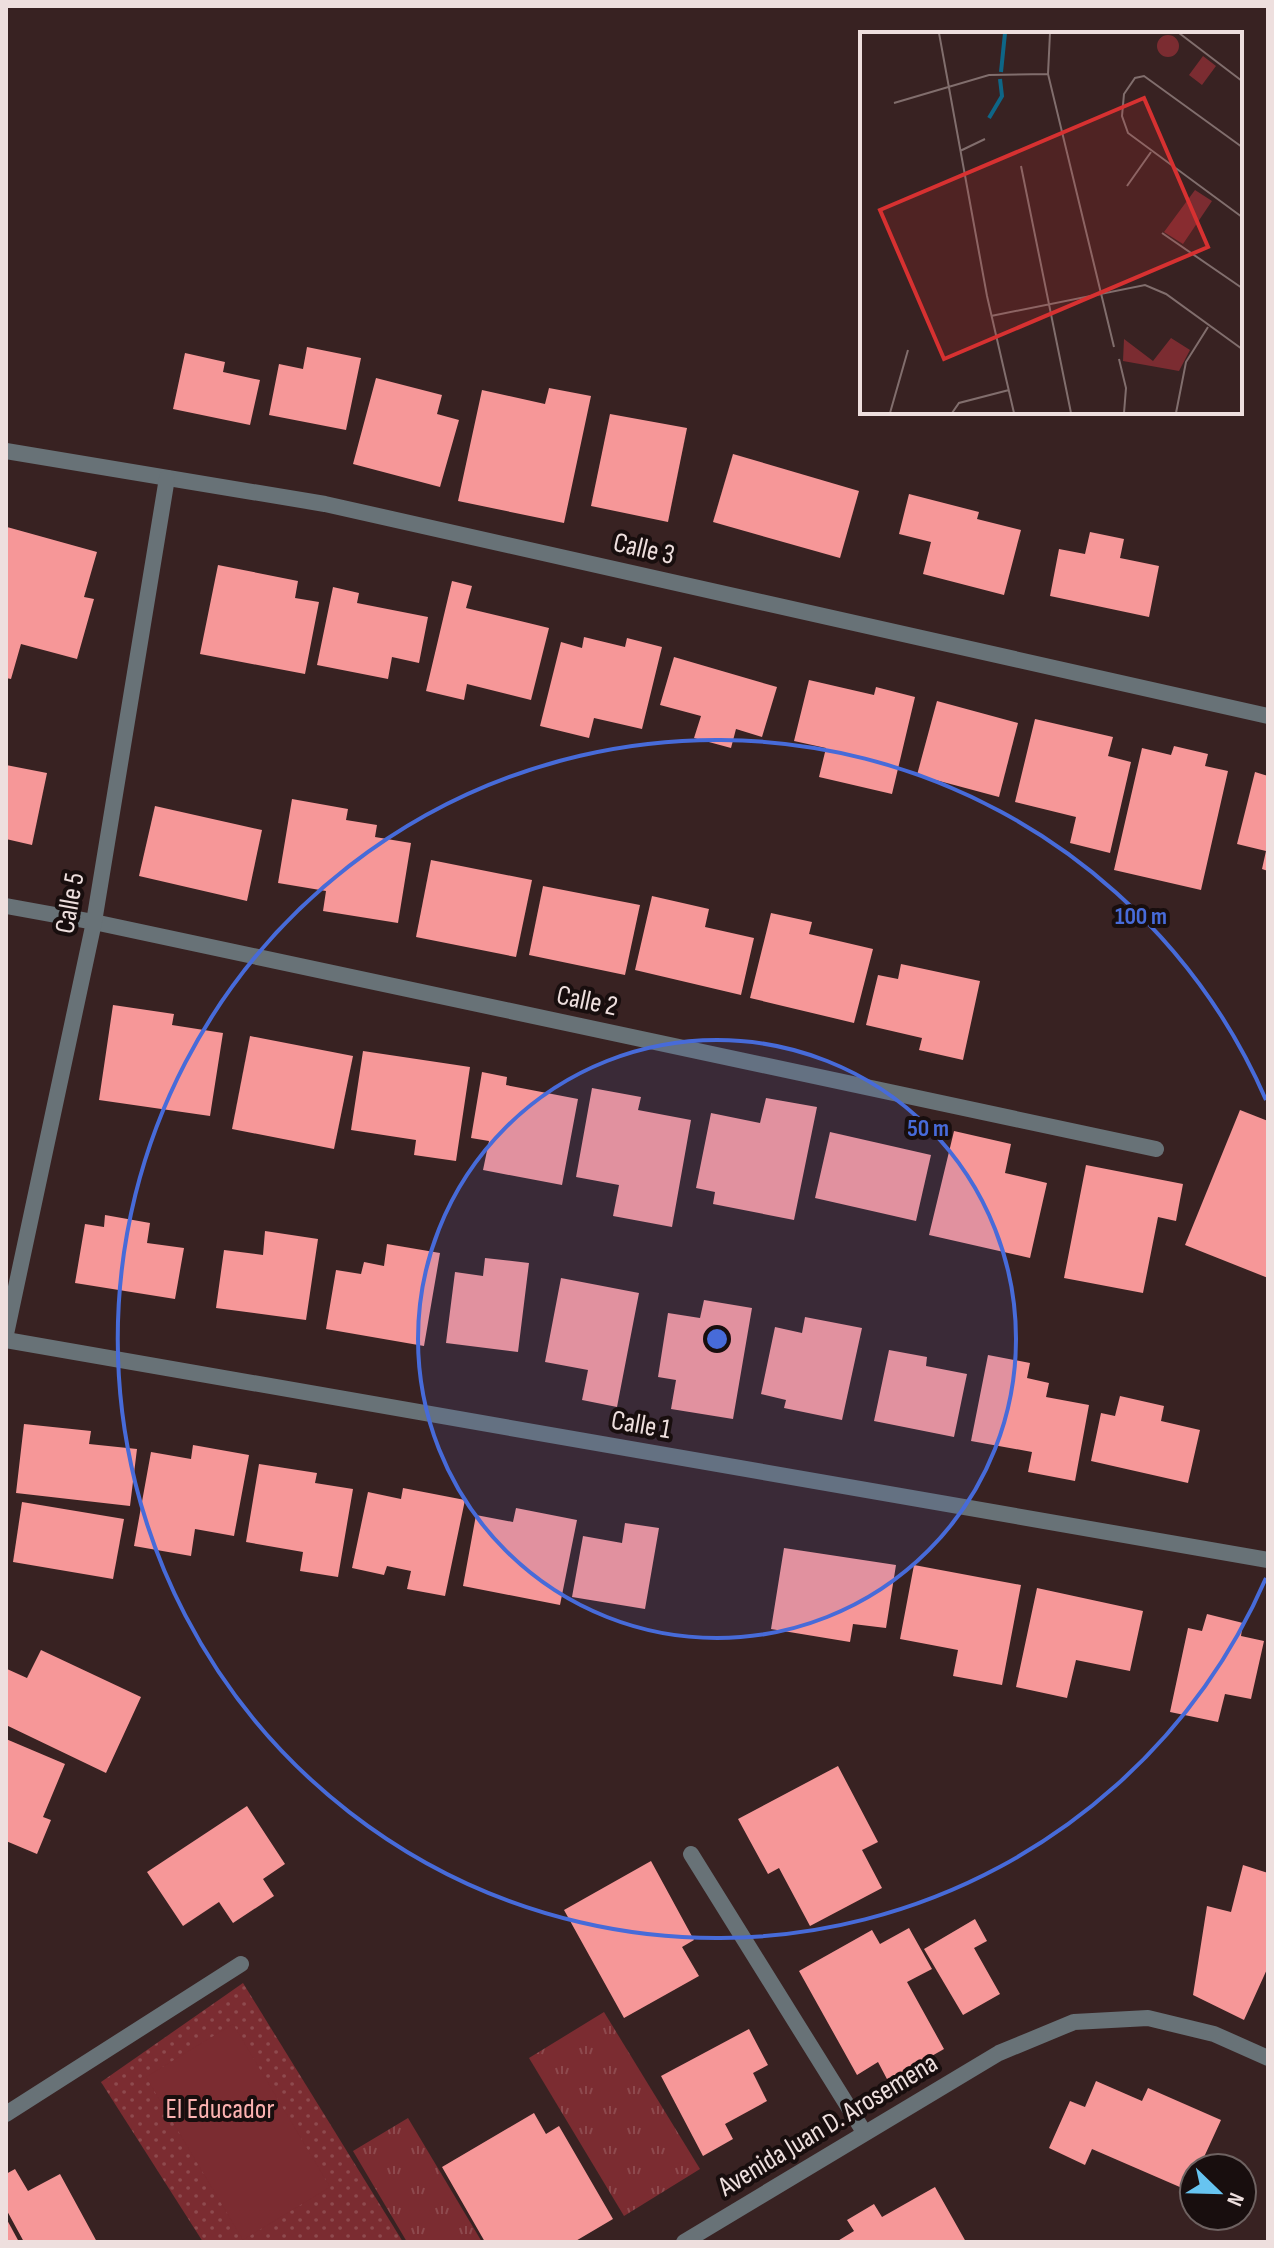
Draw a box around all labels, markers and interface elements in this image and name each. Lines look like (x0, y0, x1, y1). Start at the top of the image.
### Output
inset map (860, 32, 1242, 414)
street label: Calle 3 (610, 526, 678, 572)
street label: Calle 5 (48, 870, 92, 936)
text: 100 m (1115, 902, 1167, 931)
street label: Calle 2 (553, 978, 621, 1024)
text: 50 m (907, 1114, 949, 1143)
centre of rings (703, 1325, 731, 1353)
street label: Calle 1 (609, 1404, 674, 1446)
street label: Avenida Juan D. Arosemena (711, 2046, 944, 2204)
park label: El Educador (166, 2093, 274, 2126)
north arrow (1178, 2152, 1258, 2232)
text: N (1220, 2189, 1250, 2210)

